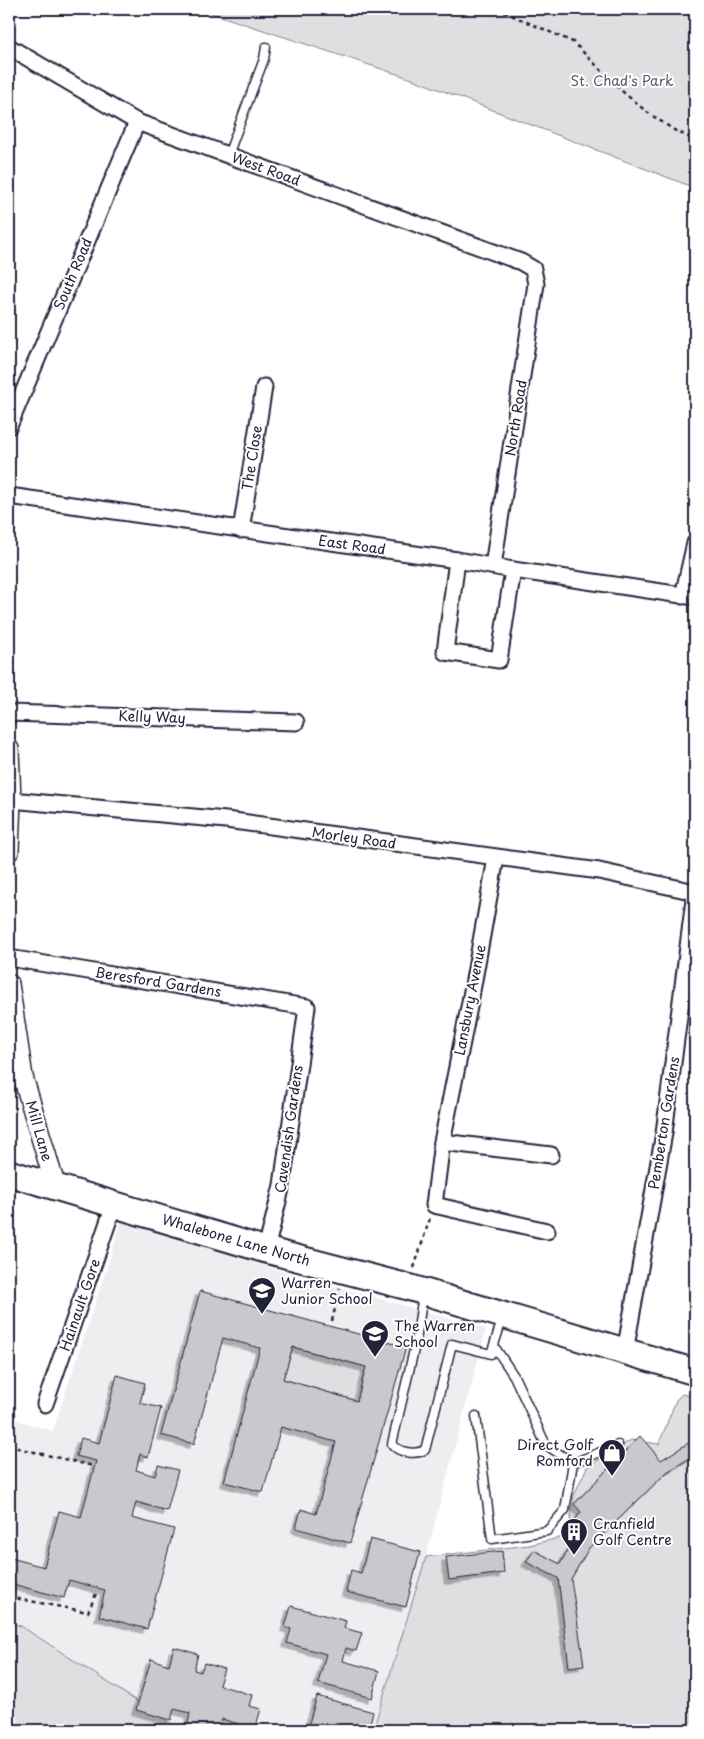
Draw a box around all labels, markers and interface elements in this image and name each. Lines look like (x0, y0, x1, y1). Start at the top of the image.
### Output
park label: St. Chad's Park (570, 70, 674, 91)
street label: West Road (229, 146, 304, 191)
street label: South Road (48, 235, 97, 313)
street label: North Road (499, 378, 532, 458)
street label: The Close (236, 424, 267, 492)
street label: East Road (317, 529, 387, 560)
street label: Kelly Way (118, 705, 186, 728)
street label: Morley Road (311, 821, 397, 854)
street label: Lansbury Avenue (448, 942, 491, 1057)
street label: Beresford Gardens (93, 961, 223, 1002)
street label: Pemberton Gardens (643, 1055, 684, 1191)
street label: Cavendish Gardens (269, 1064, 308, 1194)
street label: Mill Lane (21, 1098, 58, 1164)
street label: Whalebone Lane North (160, 1208, 313, 1271)
street label: Hainault Gore (54, 1256, 105, 1354)
place label: Warren Junior School (281, 1272, 372, 1309)
school or university icon: Warren Junior School (247, 1276, 277, 1315)
place label: The Warren School (394, 1315, 475, 1352)
school or university icon: The Warren School (360, 1319, 390, 1358)
place label: Direct Golf Romford (517, 1434, 595, 1471)
shop icon: Direct Golf Romford (597, 1438, 627, 1477)
place label: Cranfield Golf Centre (593, 1513, 672, 1550)
building icon: Cranfield Golf Centre (559, 1517, 589, 1556)

